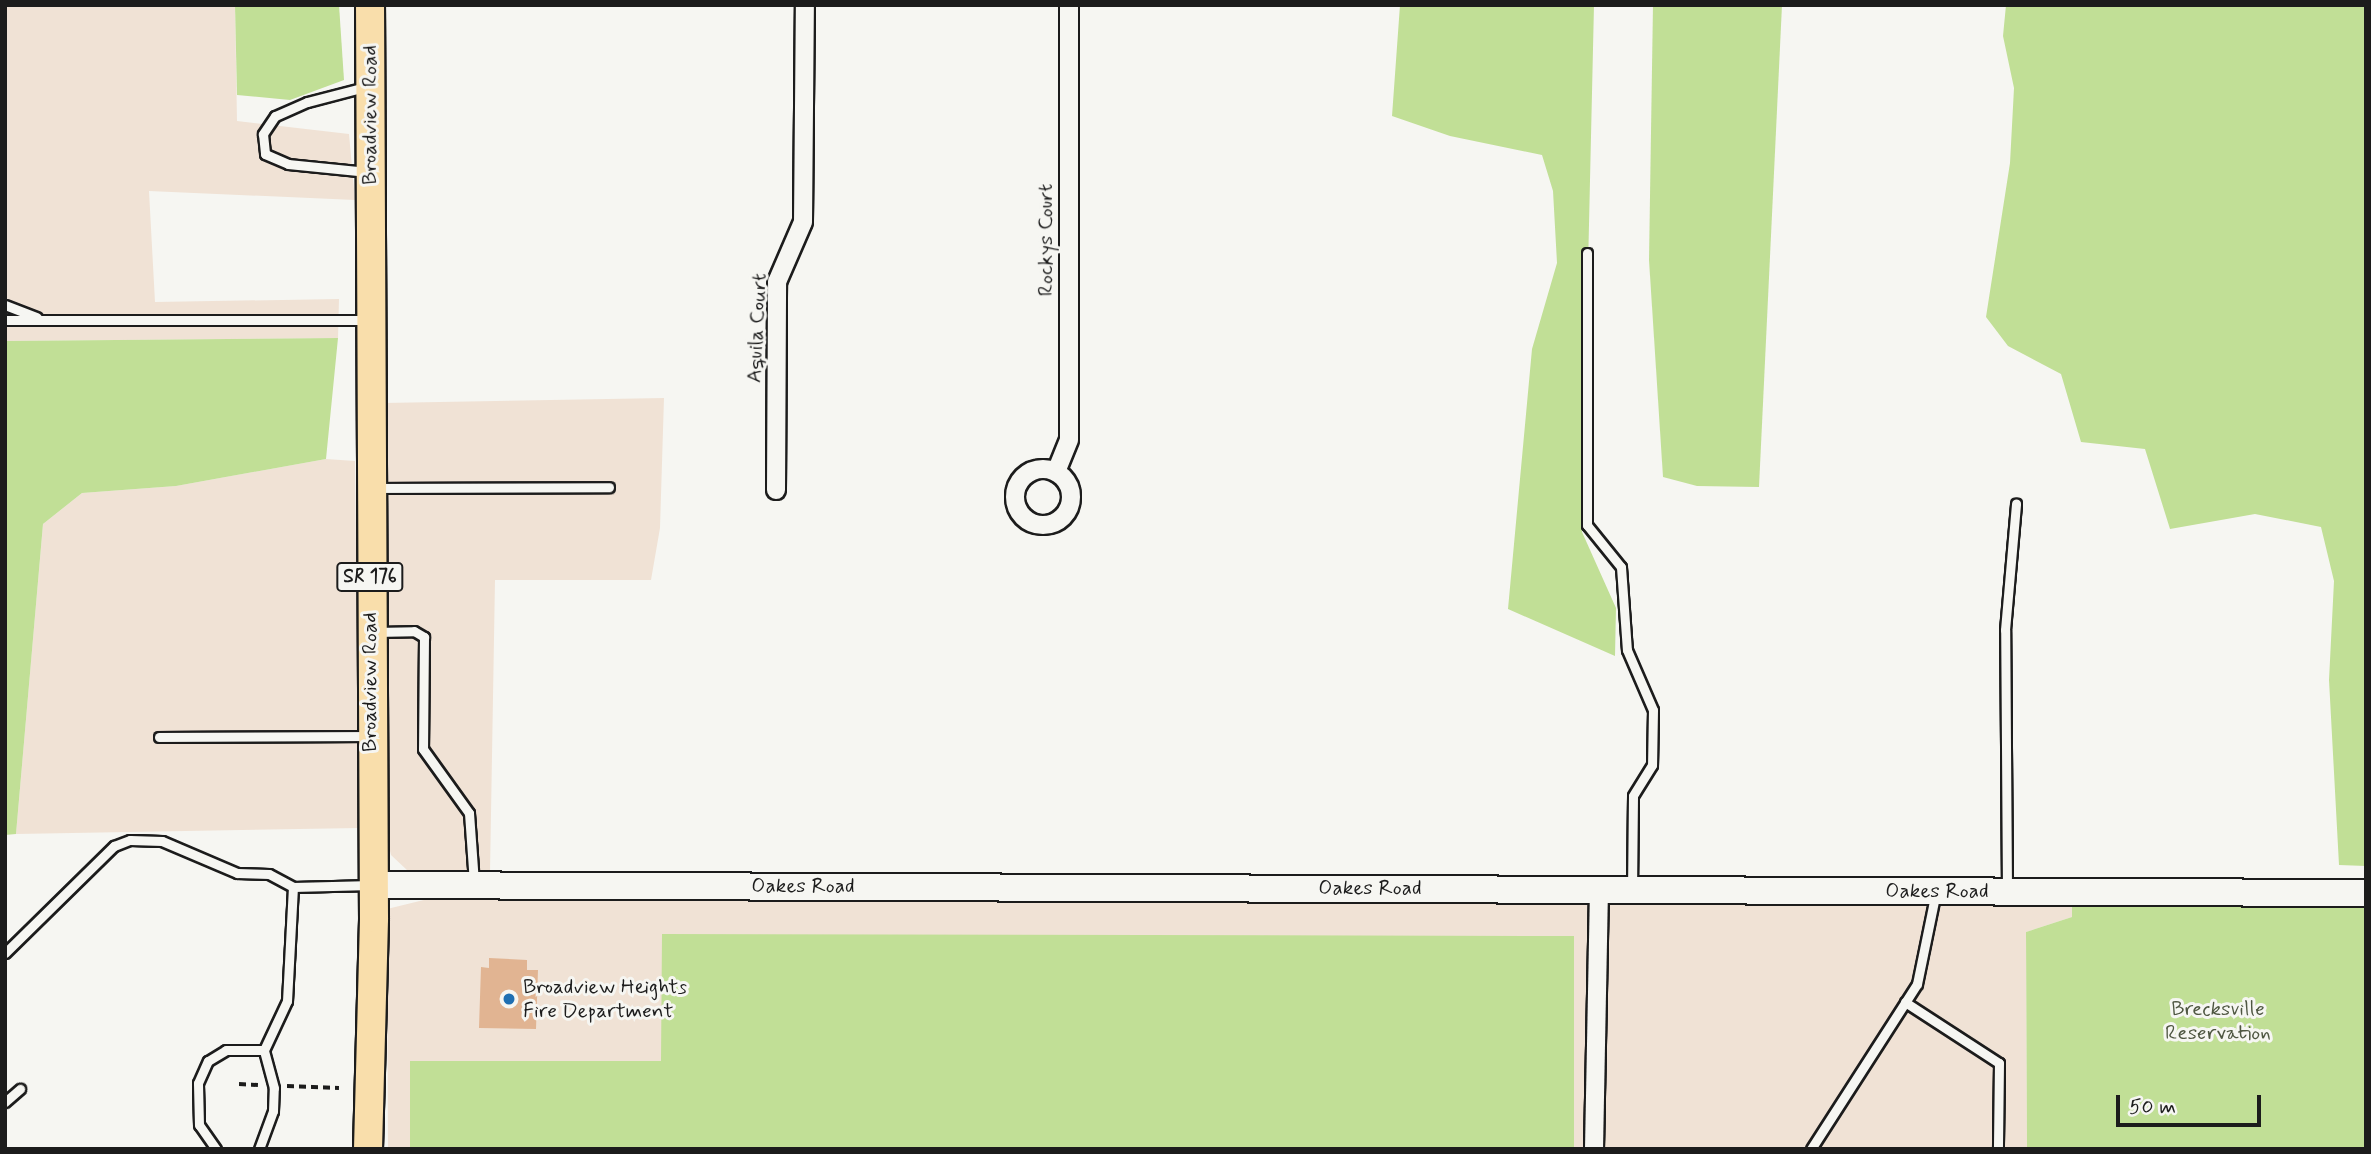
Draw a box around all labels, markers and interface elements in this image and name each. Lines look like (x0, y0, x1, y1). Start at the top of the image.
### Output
street label: Broadview Road (357, 45, 383, 185)
street label: Rockys Court (1033, 182, 1059, 298)
street label: Aquila Court (742, 273, 772, 383)
road number: SR 176 (335, 562, 405, 592)
street label: Broadview Road (357, 612, 383, 752)
street label: Oakes Road (752, 873, 854, 899)
street label: Oakes Road (1319, 875, 1421, 901)
street label: Oakes Road (1886, 878, 1988, 904)
place label: Broadview Heights Fire Department (523, 974, 687, 1024)
marker: Broadview Heights Fire Department (501, 991, 517, 1007)
park label: Brecksville Reservation (2165, 996, 2271, 1046)
scale bar (2119, 1080, 2264, 1124)
text: 50 m (2129, 1093, 2176, 1121)

